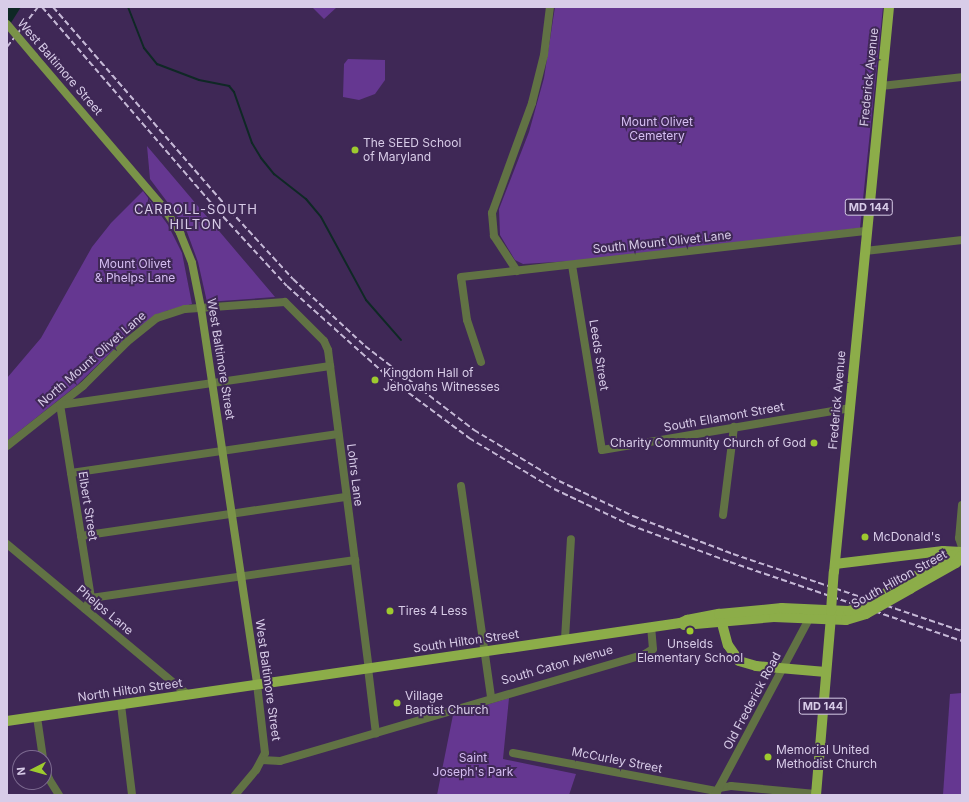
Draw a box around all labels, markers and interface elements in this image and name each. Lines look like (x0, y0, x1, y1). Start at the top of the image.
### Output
street label: West Baltimore Street (14, 16, 106, 118)
street label: Frederick Avenue (857, 27, 881, 127)
park label: Mount Olivet Cemetery (621, 115, 693, 143)
place label: The SEED School of Maryland (363, 136, 461, 164)
marker: The SEED School of Maryland (350, 145, 360, 155)
road number: MD 144 (844, 198, 894, 216)
district label: CARROLL-SOUTH HILTON (134, 202, 258, 233)
street label: South Mount Olivet Lane (592, 228, 732, 256)
park label: Mount Olivet & Phelps Lane (95, 257, 175, 285)
street label: West Baltimore Street (204, 297, 238, 421)
street label: North Mount Olivet Lane (35, 308, 149, 410)
street label: Leeds Street (586, 318, 612, 392)
street label: Frederick Avenue (826, 350, 848, 450)
place label: Kingdom Hall of Jehovahs Witnesses (383, 366, 500, 394)
marker: Kingdom Hall of Jehovahs Witnesses (370, 375, 380, 385)
street label: South Ellamont Street (663, 399, 785, 435)
place label: Charity Community Church of God (610, 436, 806, 450)
marker: Charity Community Church of God (809, 438, 819, 448)
street label: Lohrs Lane (344, 443, 366, 507)
street label: Elbert Street (75, 470, 101, 542)
place label: McDonald's (873, 530, 941, 544)
marker: McDonald's (860, 532, 870, 542)
street label: South Hilton Street (849, 547, 949, 611)
street label: Phelps Lane (74, 582, 136, 638)
place label: Tires 4 Less (398, 604, 467, 618)
marker: Tires 4 Less (385, 606, 395, 616)
street label: West Baltimore Street (252, 618, 284, 742)
street label: South Hilton Street (412, 626, 520, 656)
marker: Unselds Elementary School (685, 626, 695, 636)
place label: Unselds Elementary School (637, 637, 743, 665)
street label: South Caton Avenue (499, 642, 615, 688)
street label: Old Frederick Road (720, 650, 784, 752)
street label: North Hilton Street (77, 676, 183, 704)
place label: Village Baptist Church (405, 689, 489, 717)
road number: MD 144 (798, 697, 848, 715)
marker: Village Baptist Church (392, 698, 402, 708)
place label: Memorial United Methodist Church (776, 743, 877, 771)
street label: McCurley Street (571, 744, 663, 776)
north arrow (12, 750, 52, 790)
park label: Saint Joseph's Park (433, 751, 513, 779)
marker: Memorial United Methodist Church (763, 752, 773, 762)
text: N (14, 766, 28, 776)

